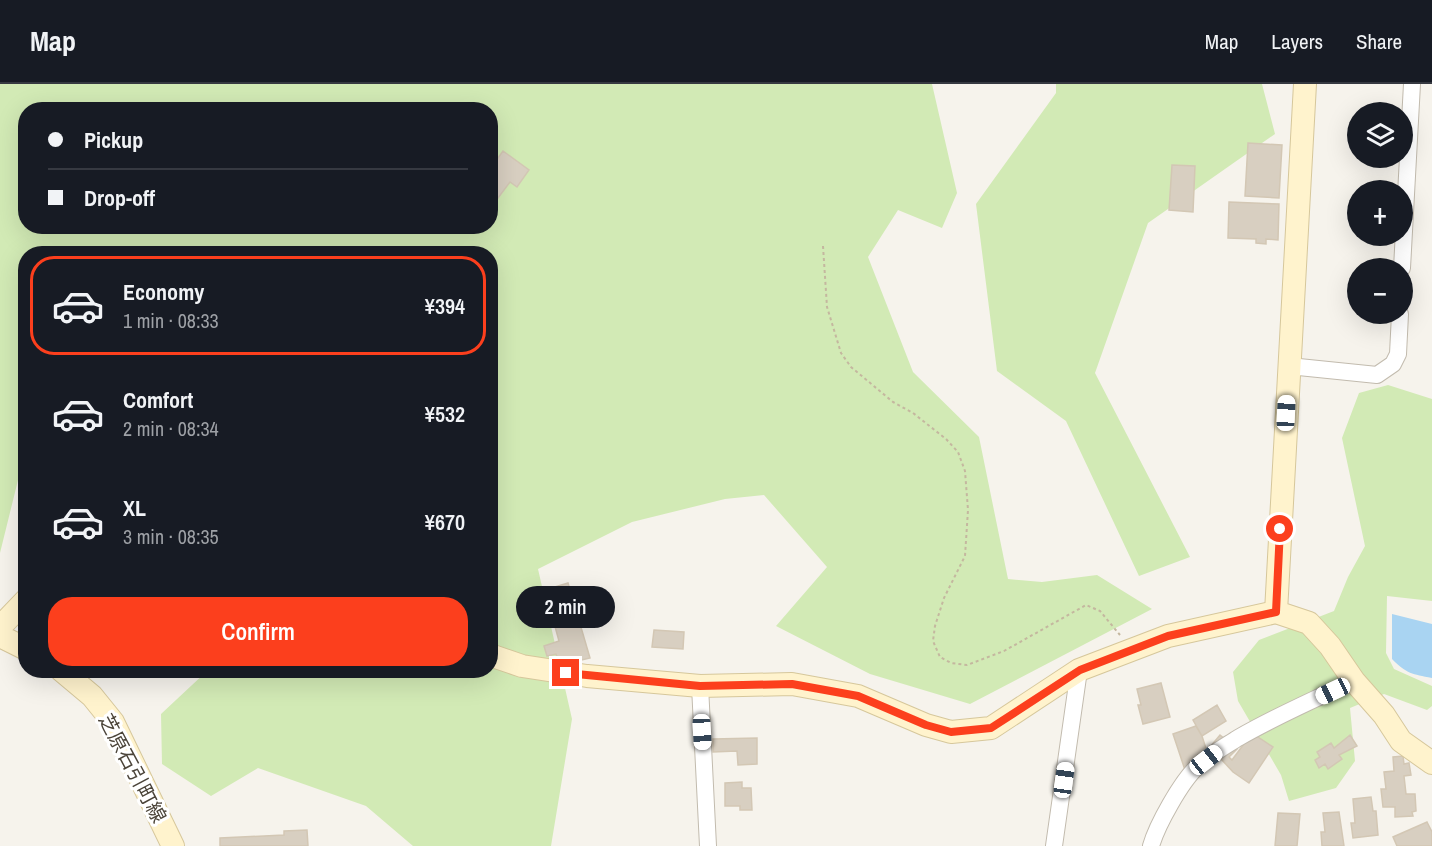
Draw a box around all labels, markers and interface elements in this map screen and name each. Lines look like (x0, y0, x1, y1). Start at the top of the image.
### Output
text: Map (30, 22, 76, 60)
text: Map (1205, 27, 1238, 56)
text: Layers (1271, 27, 1323, 56)
text: Share (1356, 27, 1402, 56)
map controls (1347, 102, 1413, 324)
button: layers (1347, 102, 1413, 168)
text: Pickup (84, 125, 143, 155)
button: + (1347, 180, 1413, 246)
text: Drop-off (84, 183, 155, 213)
button: − (1347, 258, 1413, 324)
text: Economy (123, 277, 204, 307)
icon: car (51, 279, 105, 333)
text: ¥394 (425, 291, 465, 321)
text: 1 min · 08:33 (123, 307, 219, 334)
text: Comfort (123, 385, 193, 415)
icon: car (51, 387, 105, 441)
car (1276, 395, 1296, 431)
text: ¥532 (425, 399, 465, 429)
text: 2 min · 08:34 (123, 415, 219, 442)
text: XL (123, 493, 146, 523)
icon: car (51, 495, 105, 549)
text: ¥670 (425, 507, 465, 537)
route start (1266, 515, 1293, 542)
text: 3 min · 08:35 (123, 523, 219, 550)
callout: 2 min (516, 586, 616, 628)
text: 2 min (544, 593, 587, 620)
button: Confirm (48, 597, 468, 666)
route end (552, 659, 579, 686)
car (1313, 675, 1353, 707)
street label: 芝原石引町線 (93, 709, 173, 827)
car (692, 714, 712, 750)
car (1186, 742, 1226, 778)
car (1053, 761, 1075, 799)

